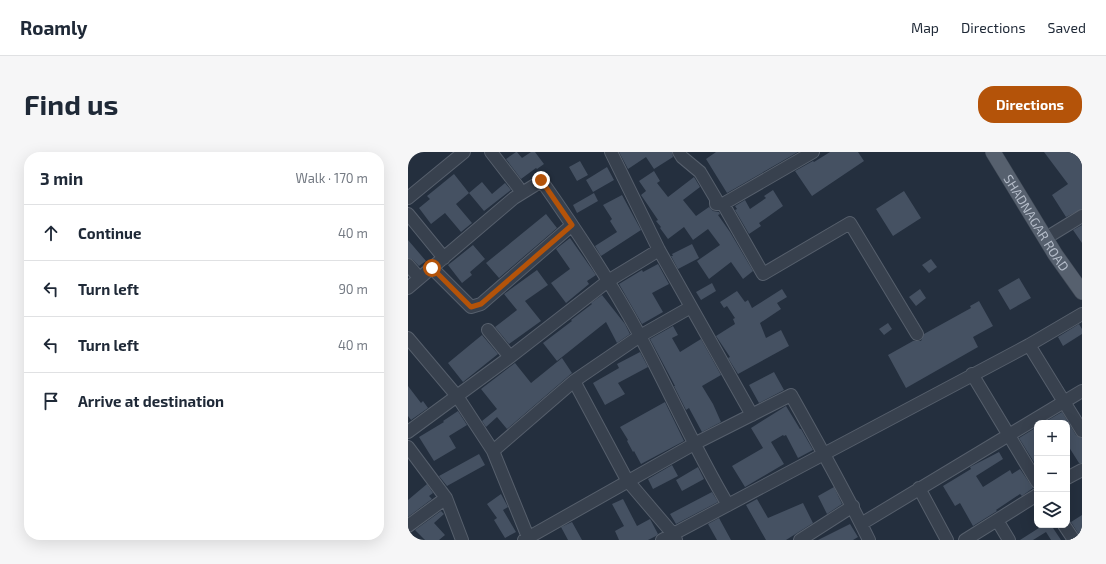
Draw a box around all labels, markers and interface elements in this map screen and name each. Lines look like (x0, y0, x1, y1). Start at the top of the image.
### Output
text: Roamly (20, 16, 87, 39)
text: Map (911, 19, 939, 36)
text: Directions (961, 19, 1026, 36)
text: Saved (1048, 19, 1086, 36)
button: Directions (978, 86, 1082, 123)
text: Find us (24, 87, 118, 121)
text: 3 min (40, 168, 83, 188)
text: Walk · 170 m (296, 170, 368, 186)
route end (532, 171, 550, 189)
street label: SHADNAGAR ROAD (1001, 172, 1072, 274)
icon: ahead (40, 222, 62, 244)
text: Continue (78, 224, 141, 242)
text: 40 m (338, 225, 368, 241)
route start (423, 259, 441, 277)
icon: left (40, 278, 62, 300)
text: Turn left (78, 280, 139, 298)
text: 90 m (338, 281, 368, 297)
icon: left (40, 334, 62, 356)
text: Turn left (78, 336, 139, 354)
text: 40 m (338, 337, 368, 353)
icon: arrive (40, 390, 62, 412)
text: Arrive at destination (78, 392, 224, 410)
map controls (1034, 420, 1070, 528)
button: + (1034, 420, 1070, 456)
button: − (1034, 456, 1070, 492)
button: layers (1034, 492, 1070, 528)

